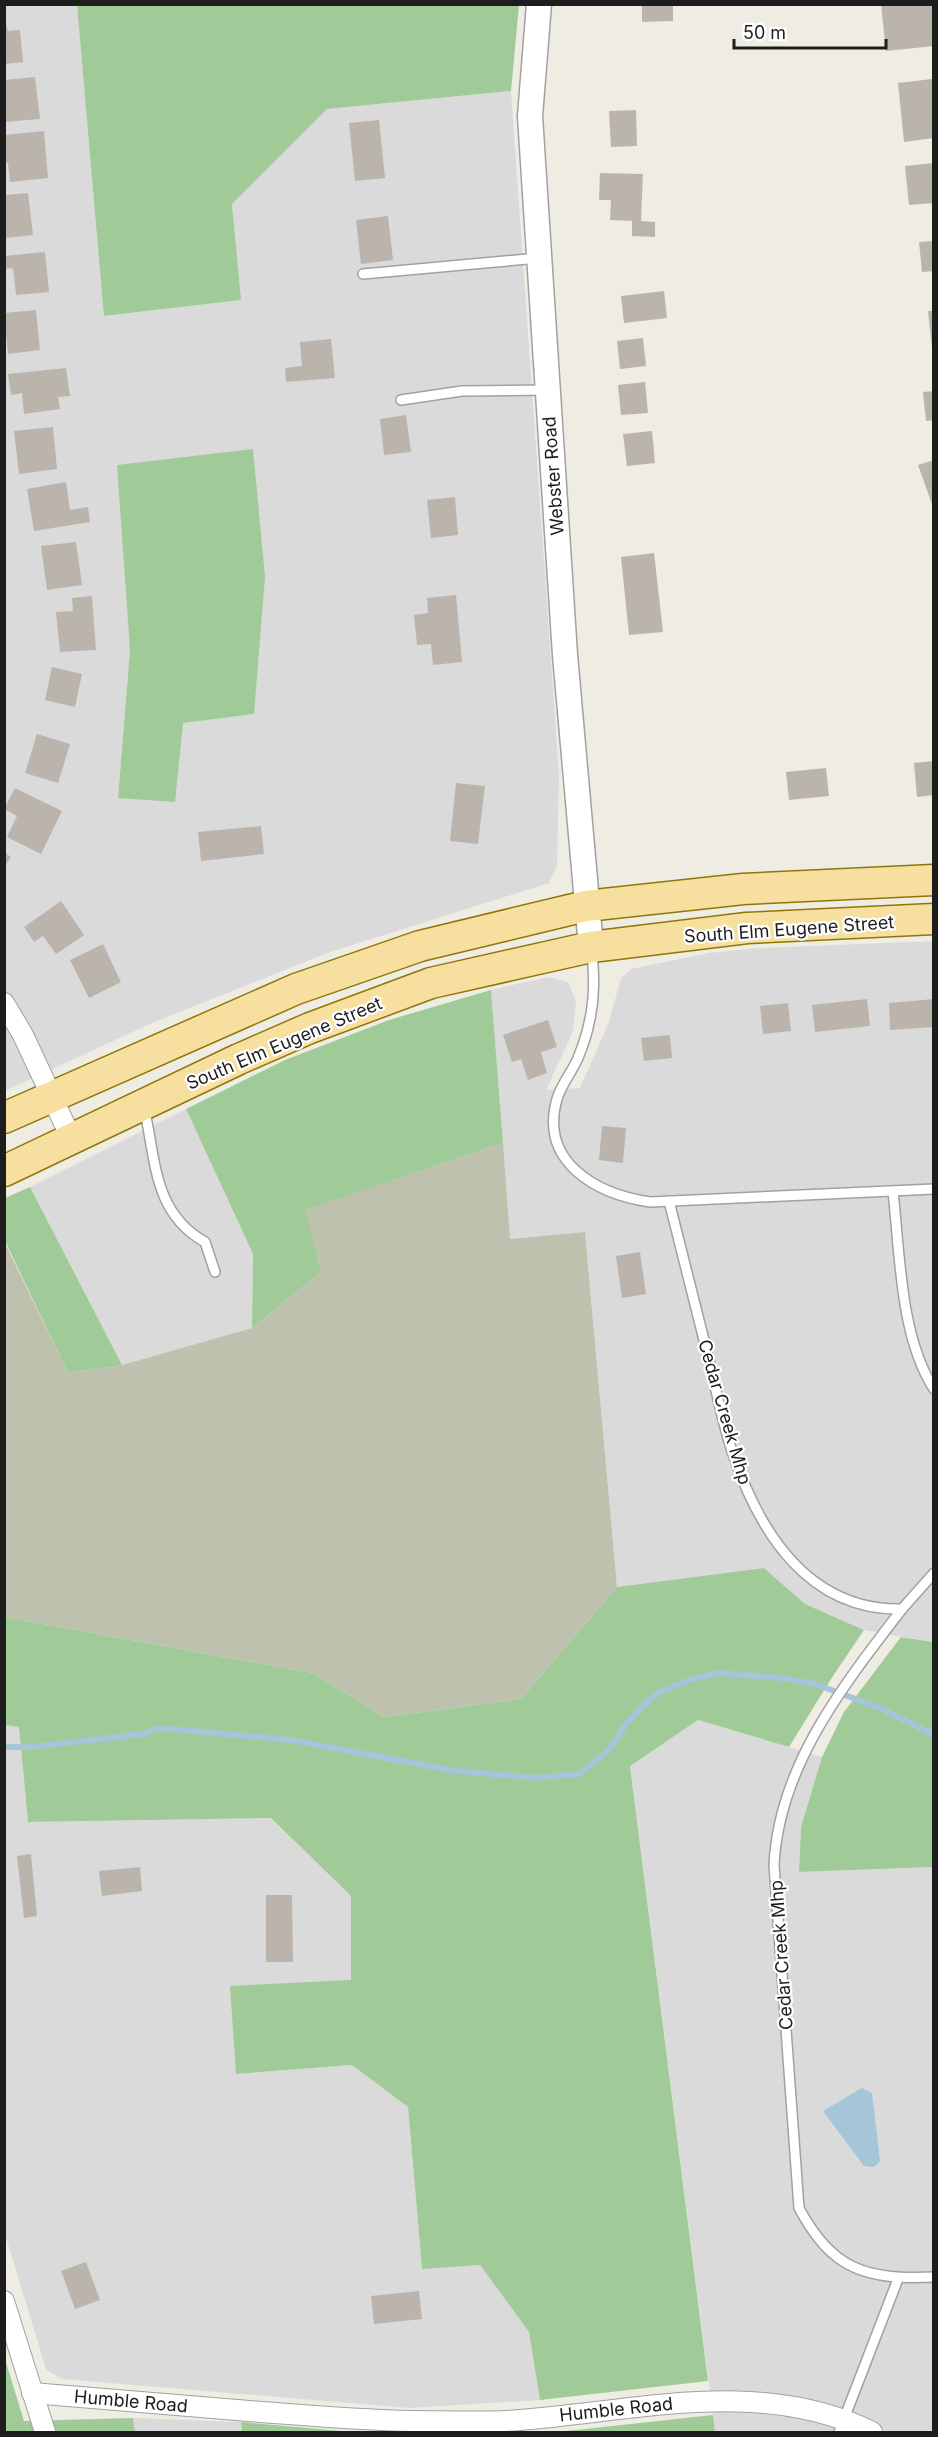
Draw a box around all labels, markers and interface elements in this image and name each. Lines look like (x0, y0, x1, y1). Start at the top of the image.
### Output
scale bar (734, 12, 886, 50)
text: 50 m (743, 22, 786, 43)
street label: Webster Road (538, 416, 568, 536)
street label: South Elm Eugene Street (683, 911, 895, 947)
street label: South Elm Eugene Street (183, 992, 385, 1094)
street label: Cedar Creek Mhp (694, 1337, 756, 1487)
street label: Cedar Creek Mhp (765, 1879, 797, 2031)
street label: Humble Road (73, 2386, 189, 2416)
street label: Humble Road (558, 2393, 674, 2425)

